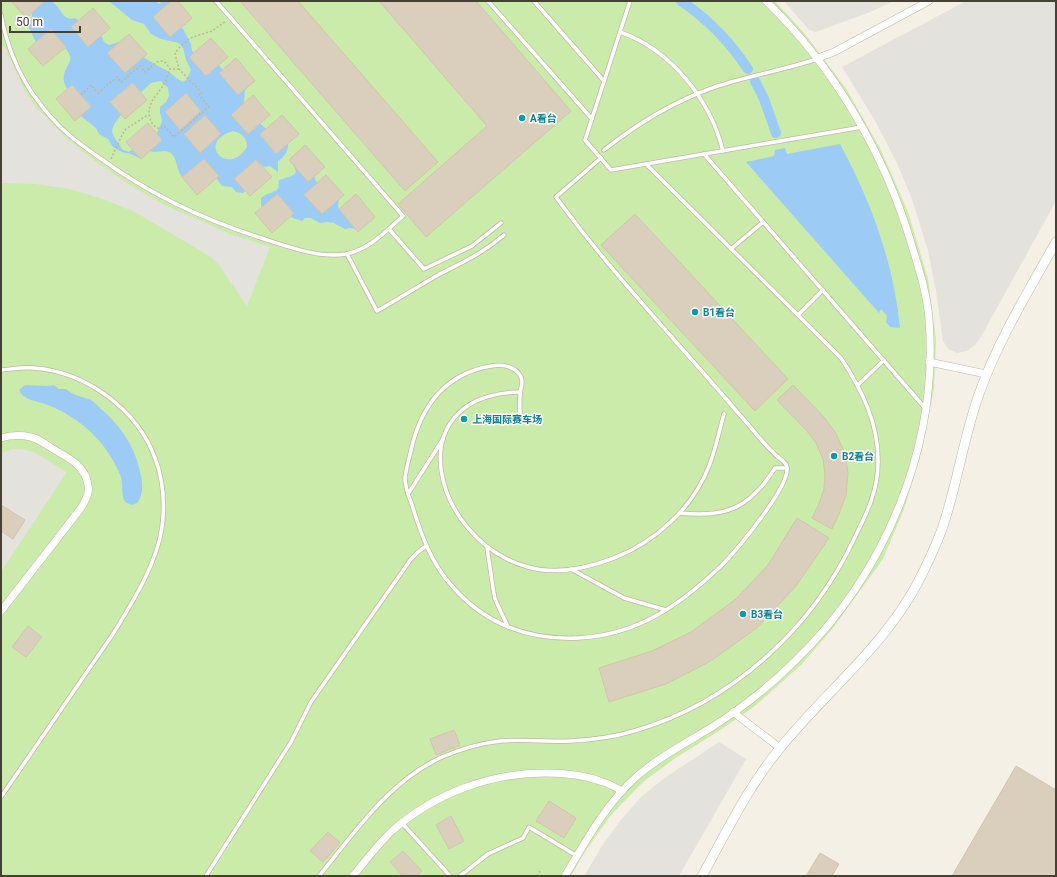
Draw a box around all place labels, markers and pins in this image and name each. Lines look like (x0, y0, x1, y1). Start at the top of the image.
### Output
marker: A看台 (517, 113, 527, 123)
place label: A看台 (530, 113, 557, 124)
marker: B1看台 (690, 307, 700, 317)
place label: B1看台 (703, 307, 735, 318)
marker: 上海国际赛车场 (459, 414, 469, 424)
place label: 上海国际赛车场 (472, 414, 542, 425)
marker: B2看台 (829, 451, 839, 461)
place label: B2看台 (842, 451, 874, 462)
marker: B3看台 (738, 609, 748, 619)
place label: B3看台 (751, 609, 783, 620)

